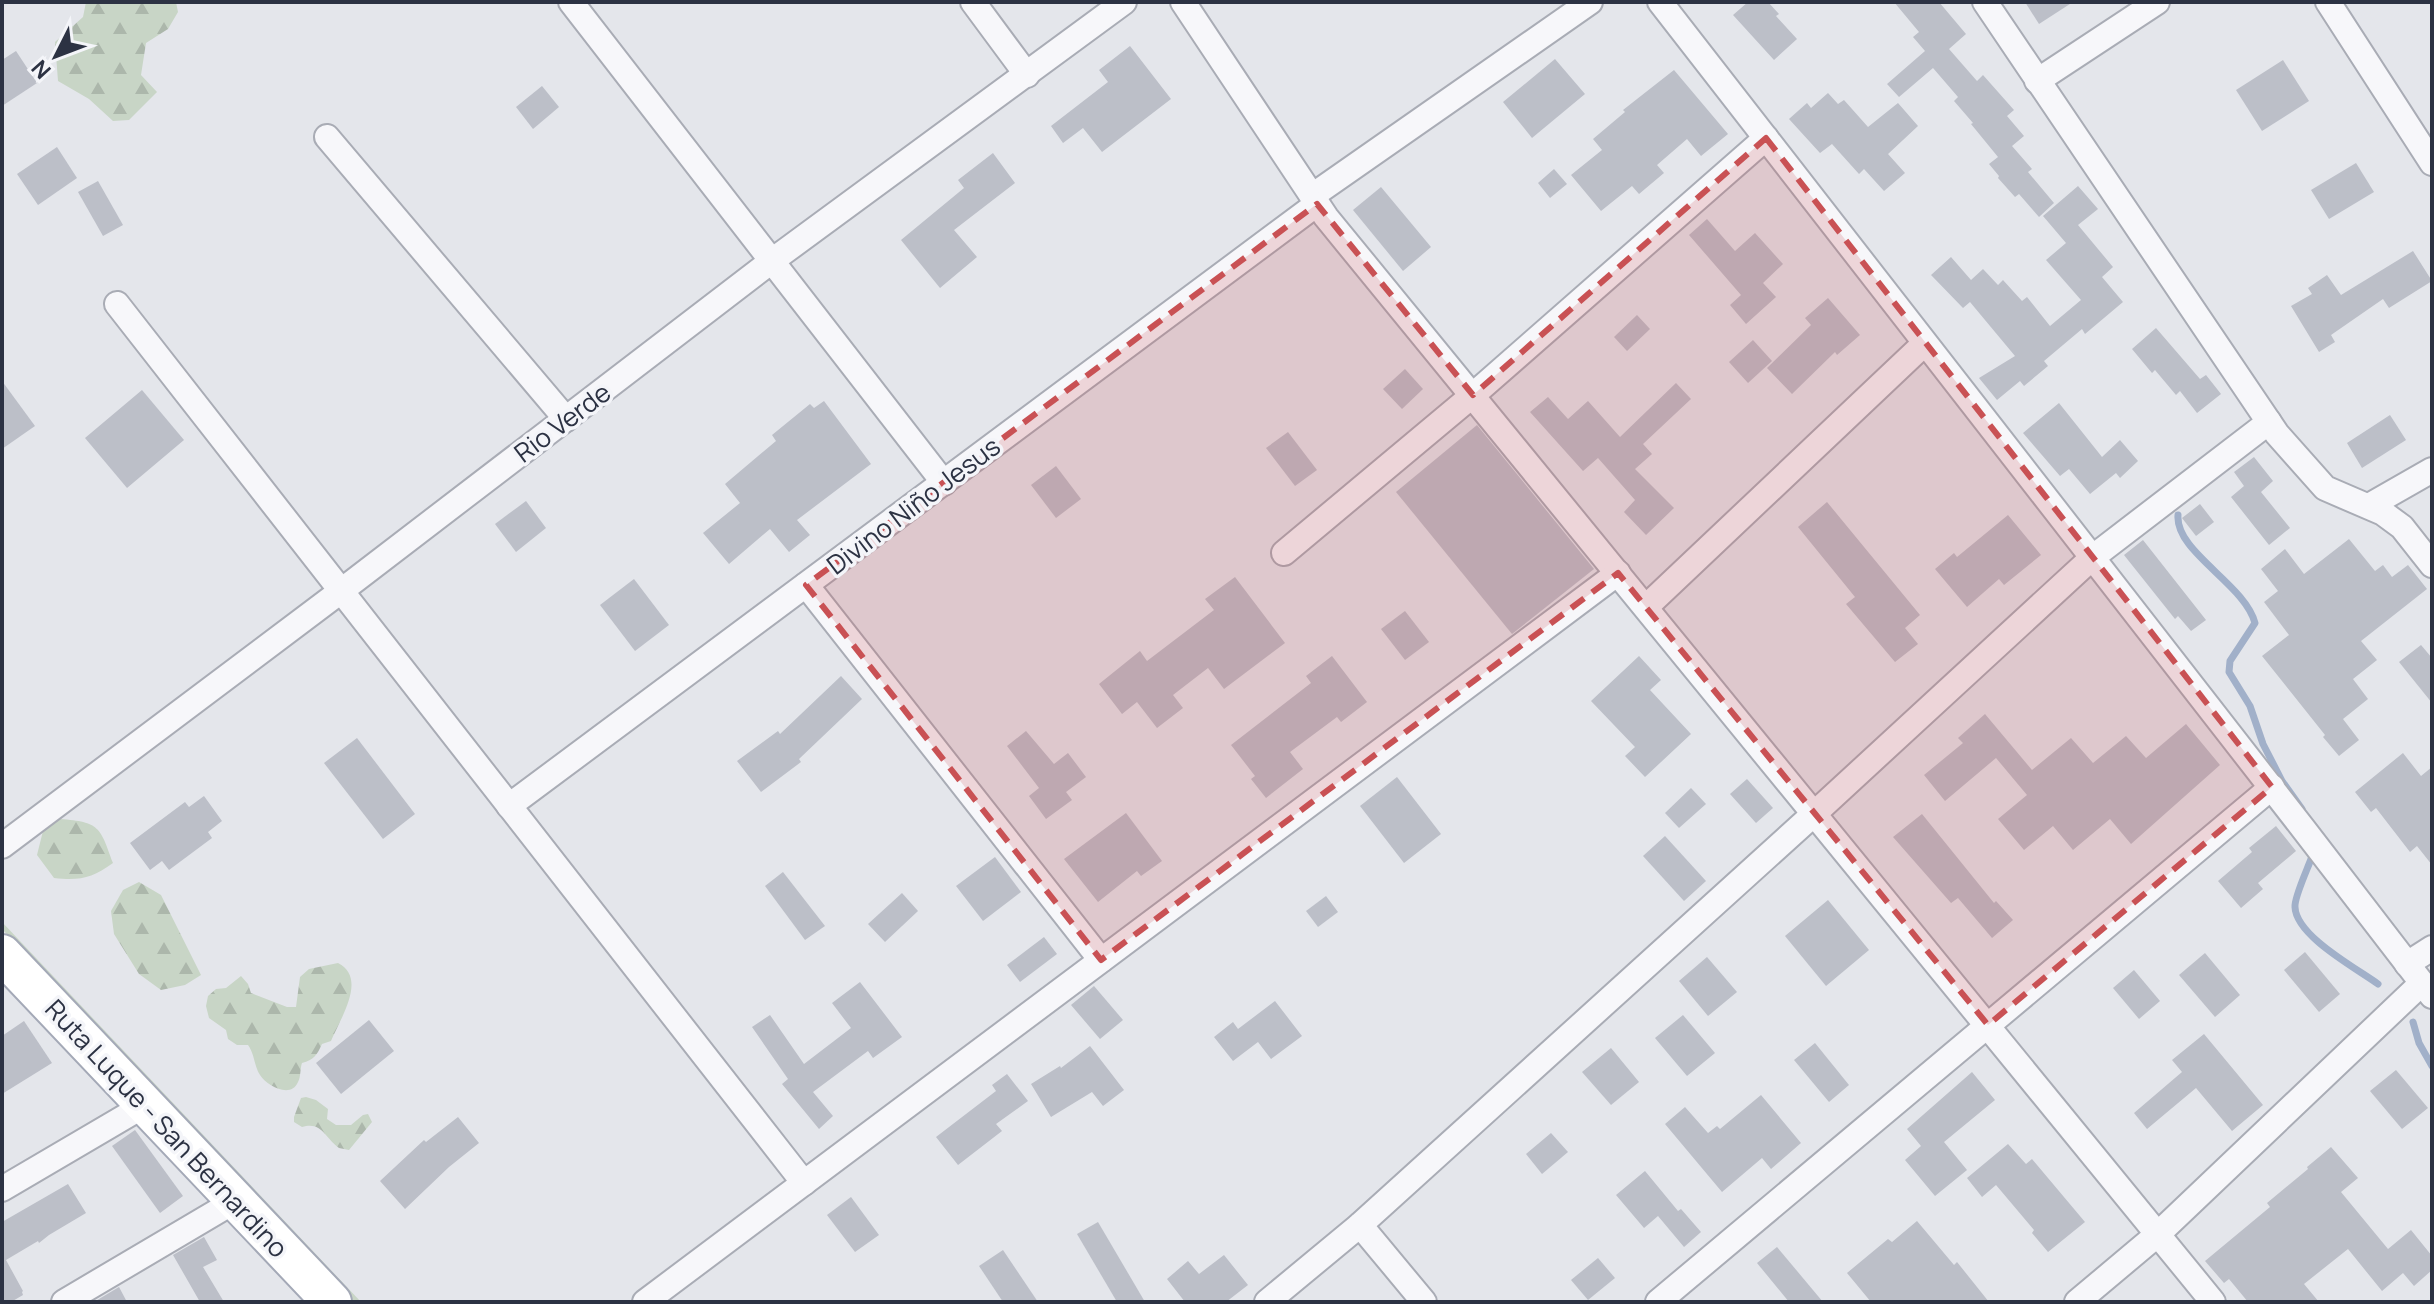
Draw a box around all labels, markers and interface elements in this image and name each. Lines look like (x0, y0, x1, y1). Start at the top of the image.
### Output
north arrow (16, 16, 96, 96)
text: N (25, 53, 58, 85)
street label: Rio Verde (506, 374, 618, 470)
street label: Divino Niño Jesus (819, 428, 1007, 582)
street label: Ruta Luque - San Bernardino (38, 991, 296, 1265)

